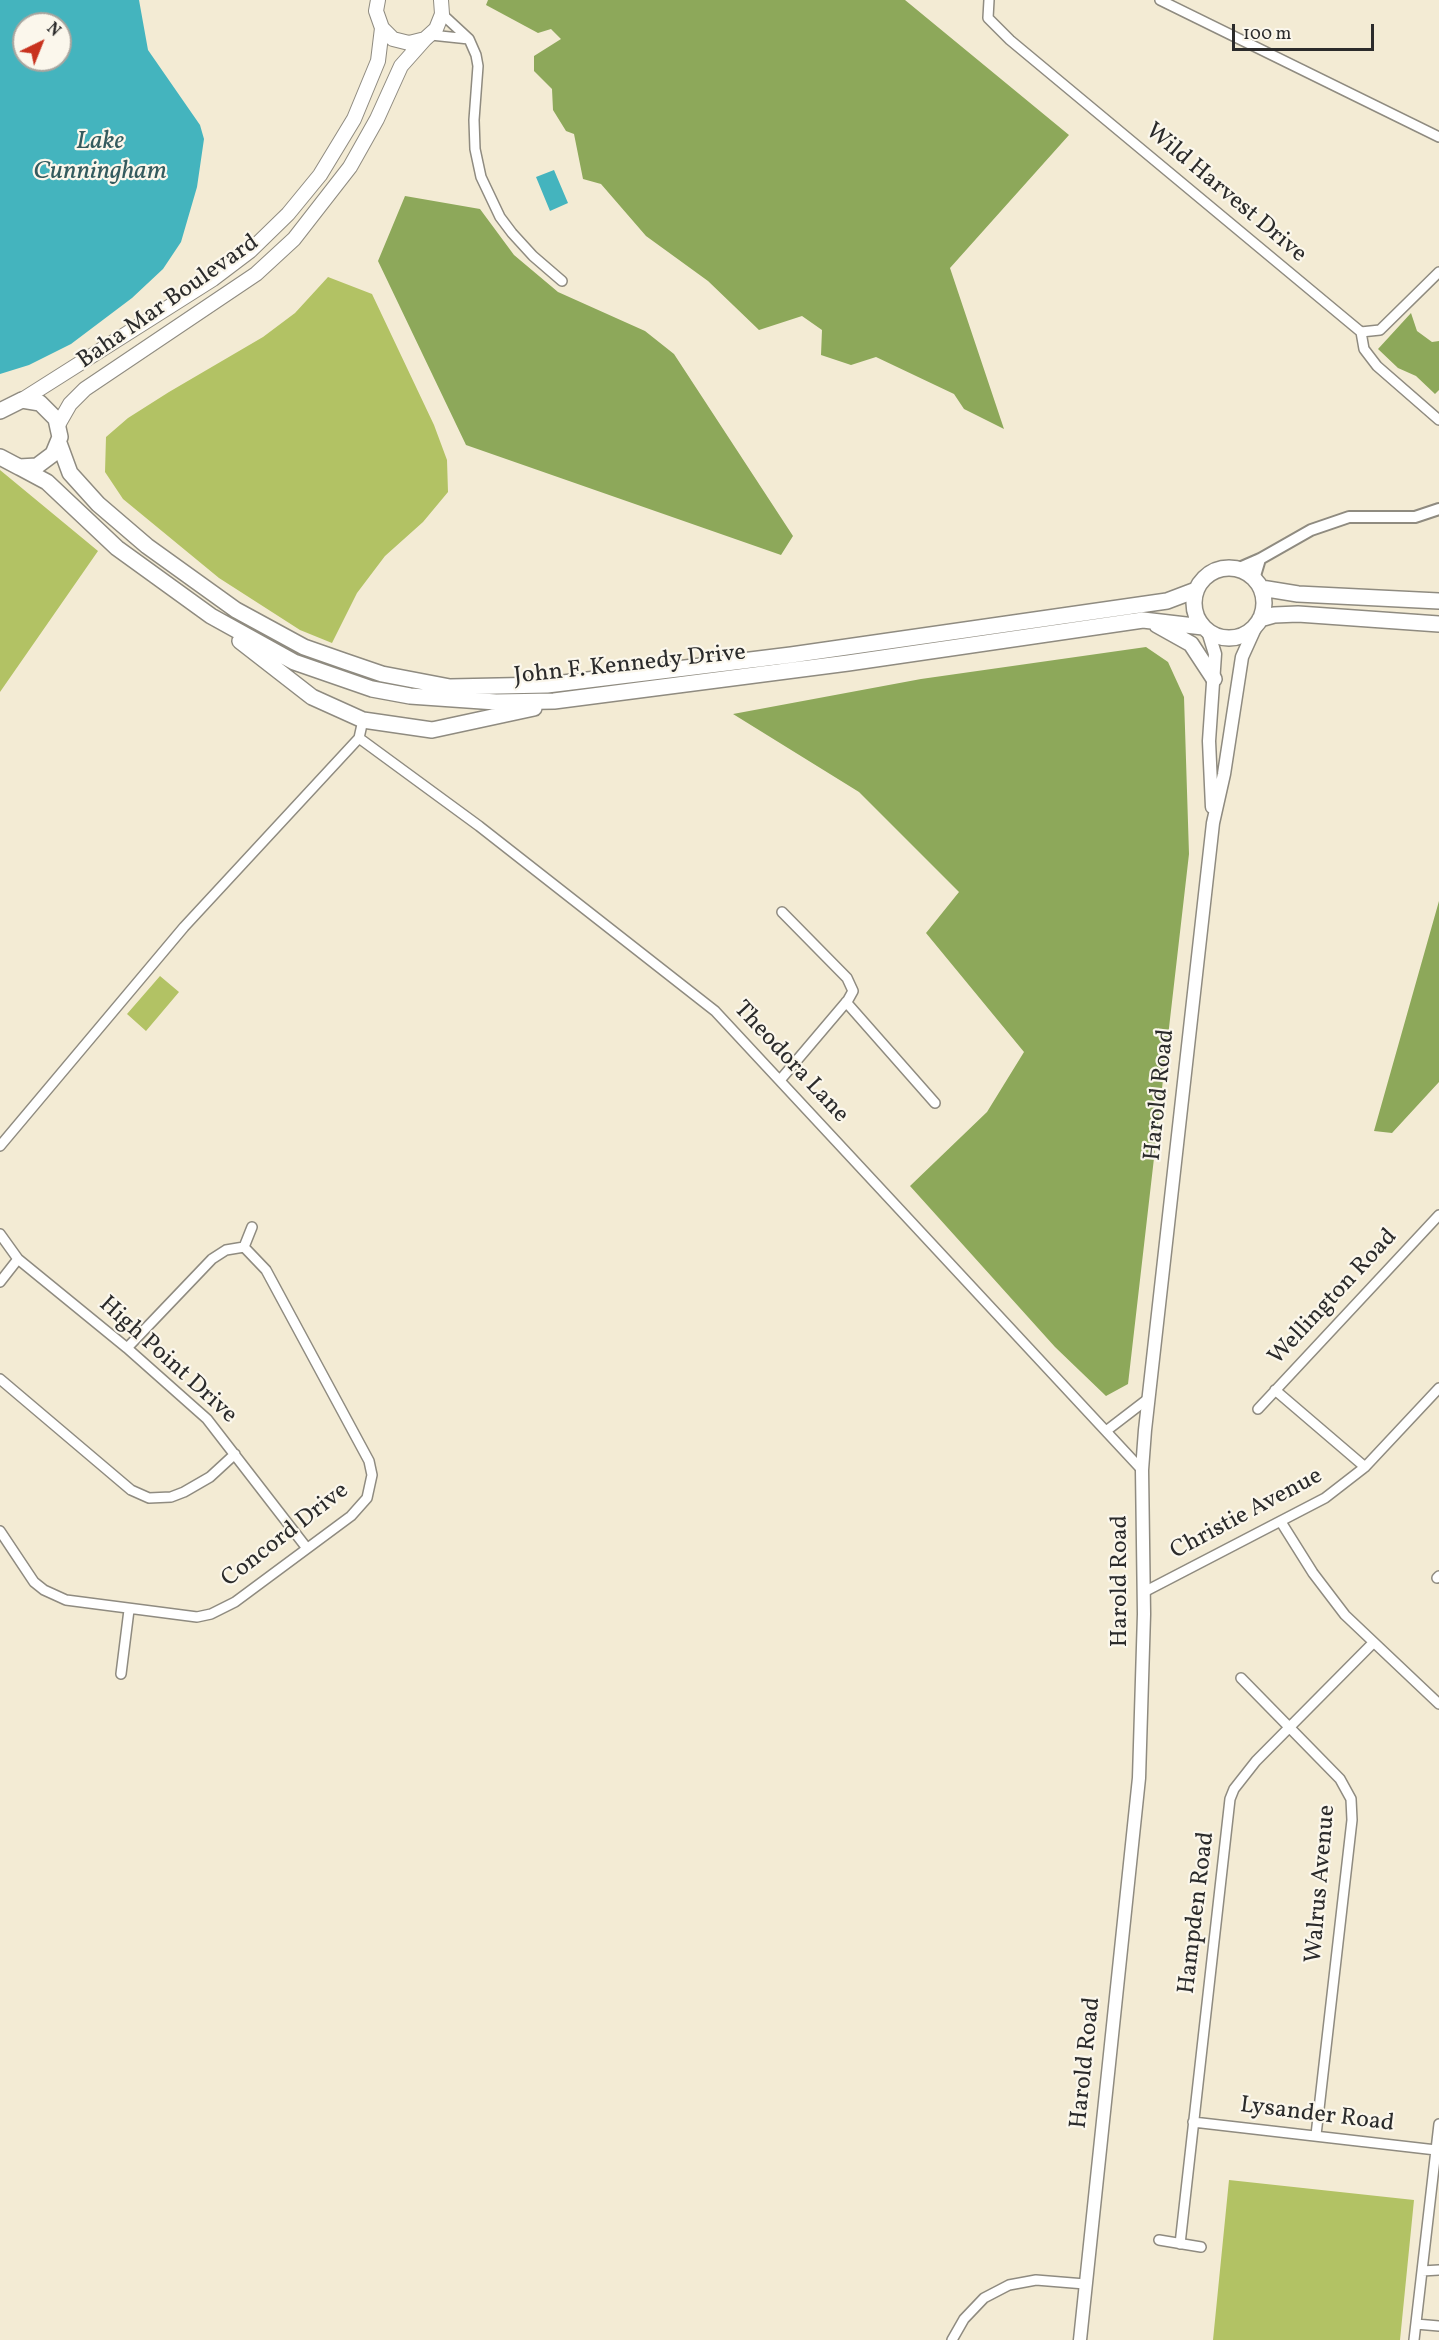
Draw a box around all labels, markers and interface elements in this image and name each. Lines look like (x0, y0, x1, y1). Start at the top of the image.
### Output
north arrow (12, 12, 72, 72)
scale bar (1235, 12, 1378, 50)
text: N (41, 18, 65, 42)
text: 100 m (1243, 22, 1292, 47)
street label: Wild Harvest Drive (1138, 118, 1312, 270)
water label: Lake Cunningham (33, 127, 167, 188)
street label: Baha Mar Boulevard (73, 230, 265, 376)
street label: John F. Kennedy Drive (513, 640, 747, 692)
street label: Theodora Lane (726, 996, 854, 1130)
street label: Harold Road (1140, 1028, 1182, 1162)
street label: Wellington Road (1263, 1224, 1405, 1372)
street label: High Point Drive (92, 1291, 242, 1431)
street label: Christie Avenue (1166, 1463, 1328, 1567)
street label: Concord Drive (217, 1477, 355, 1595)
street label: Harold Road (1108, 1515, 1136, 1647)
street label: Walrus Avenue (1301, 1804, 1343, 1964)
street label: Hampden Road (1174, 1830, 1222, 1996)
street label: Harold Road (1066, 1996, 1108, 2130)
street label: Lysander Road (1238, 2092, 1396, 2140)

